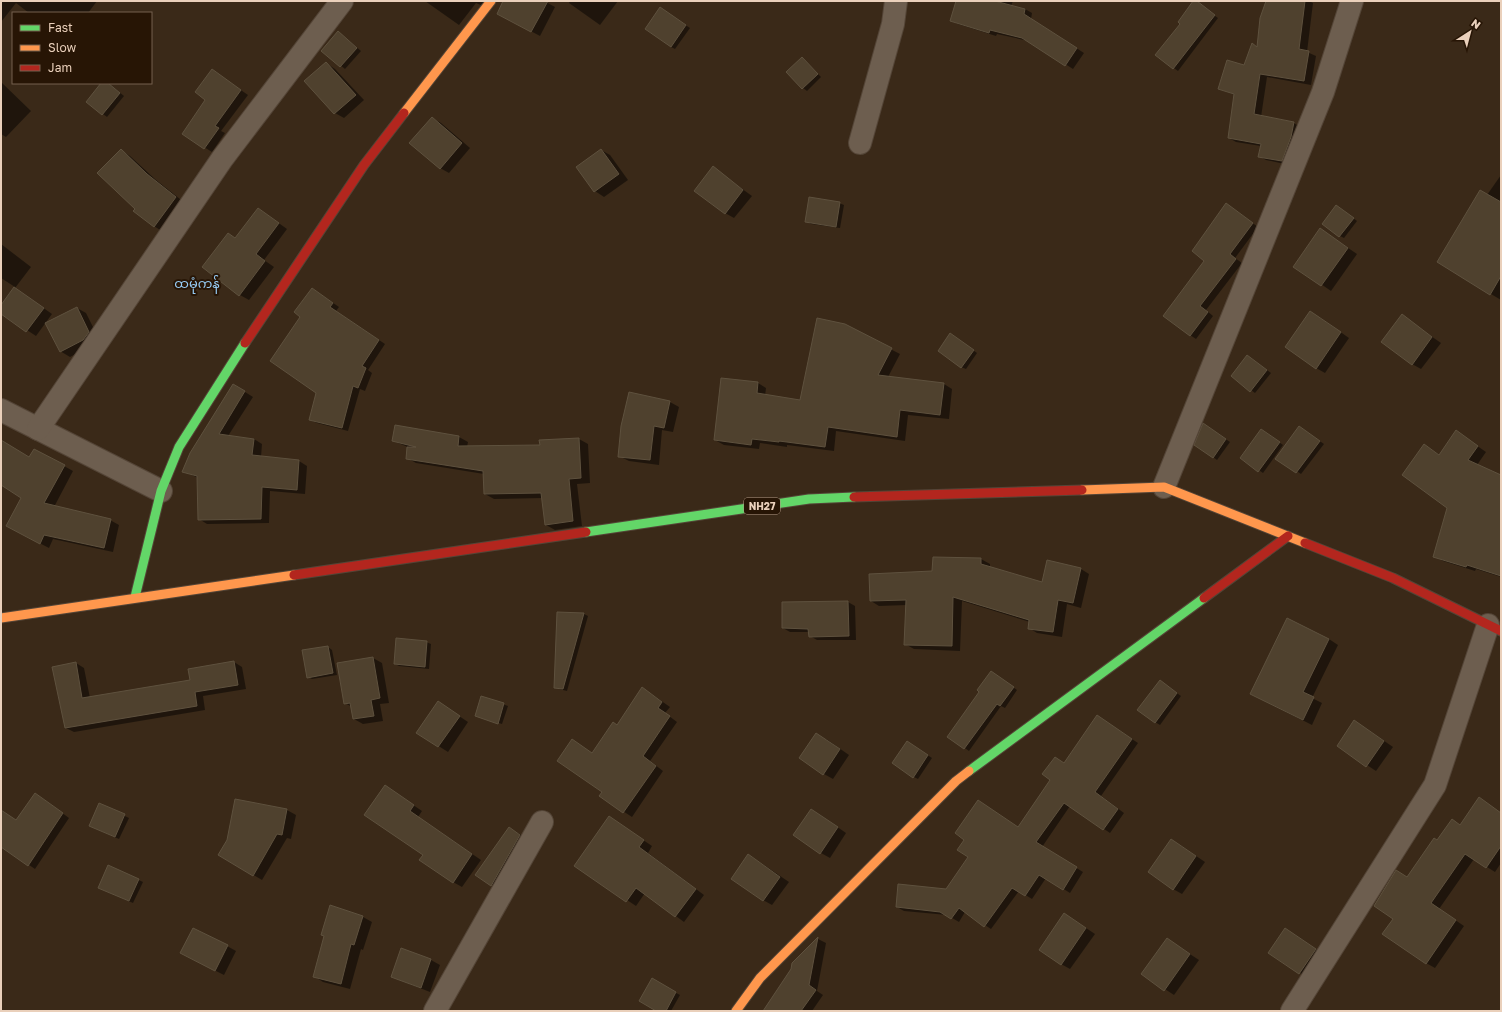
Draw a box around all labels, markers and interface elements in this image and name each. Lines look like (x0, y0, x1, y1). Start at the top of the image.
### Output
legend (12, 12, 152, 84)
north arrow (1450, 12, 1490, 52)
text: N (1469, 16, 1483, 31)
text: Fast (48, 20, 73, 35)
text: Slow (48, 40, 76, 55)
text: Jam (48, 60, 72, 75)
district label: ထမုံကန် (174, 275, 220, 294)
road number: NH27 (744, 498, 780, 514)

